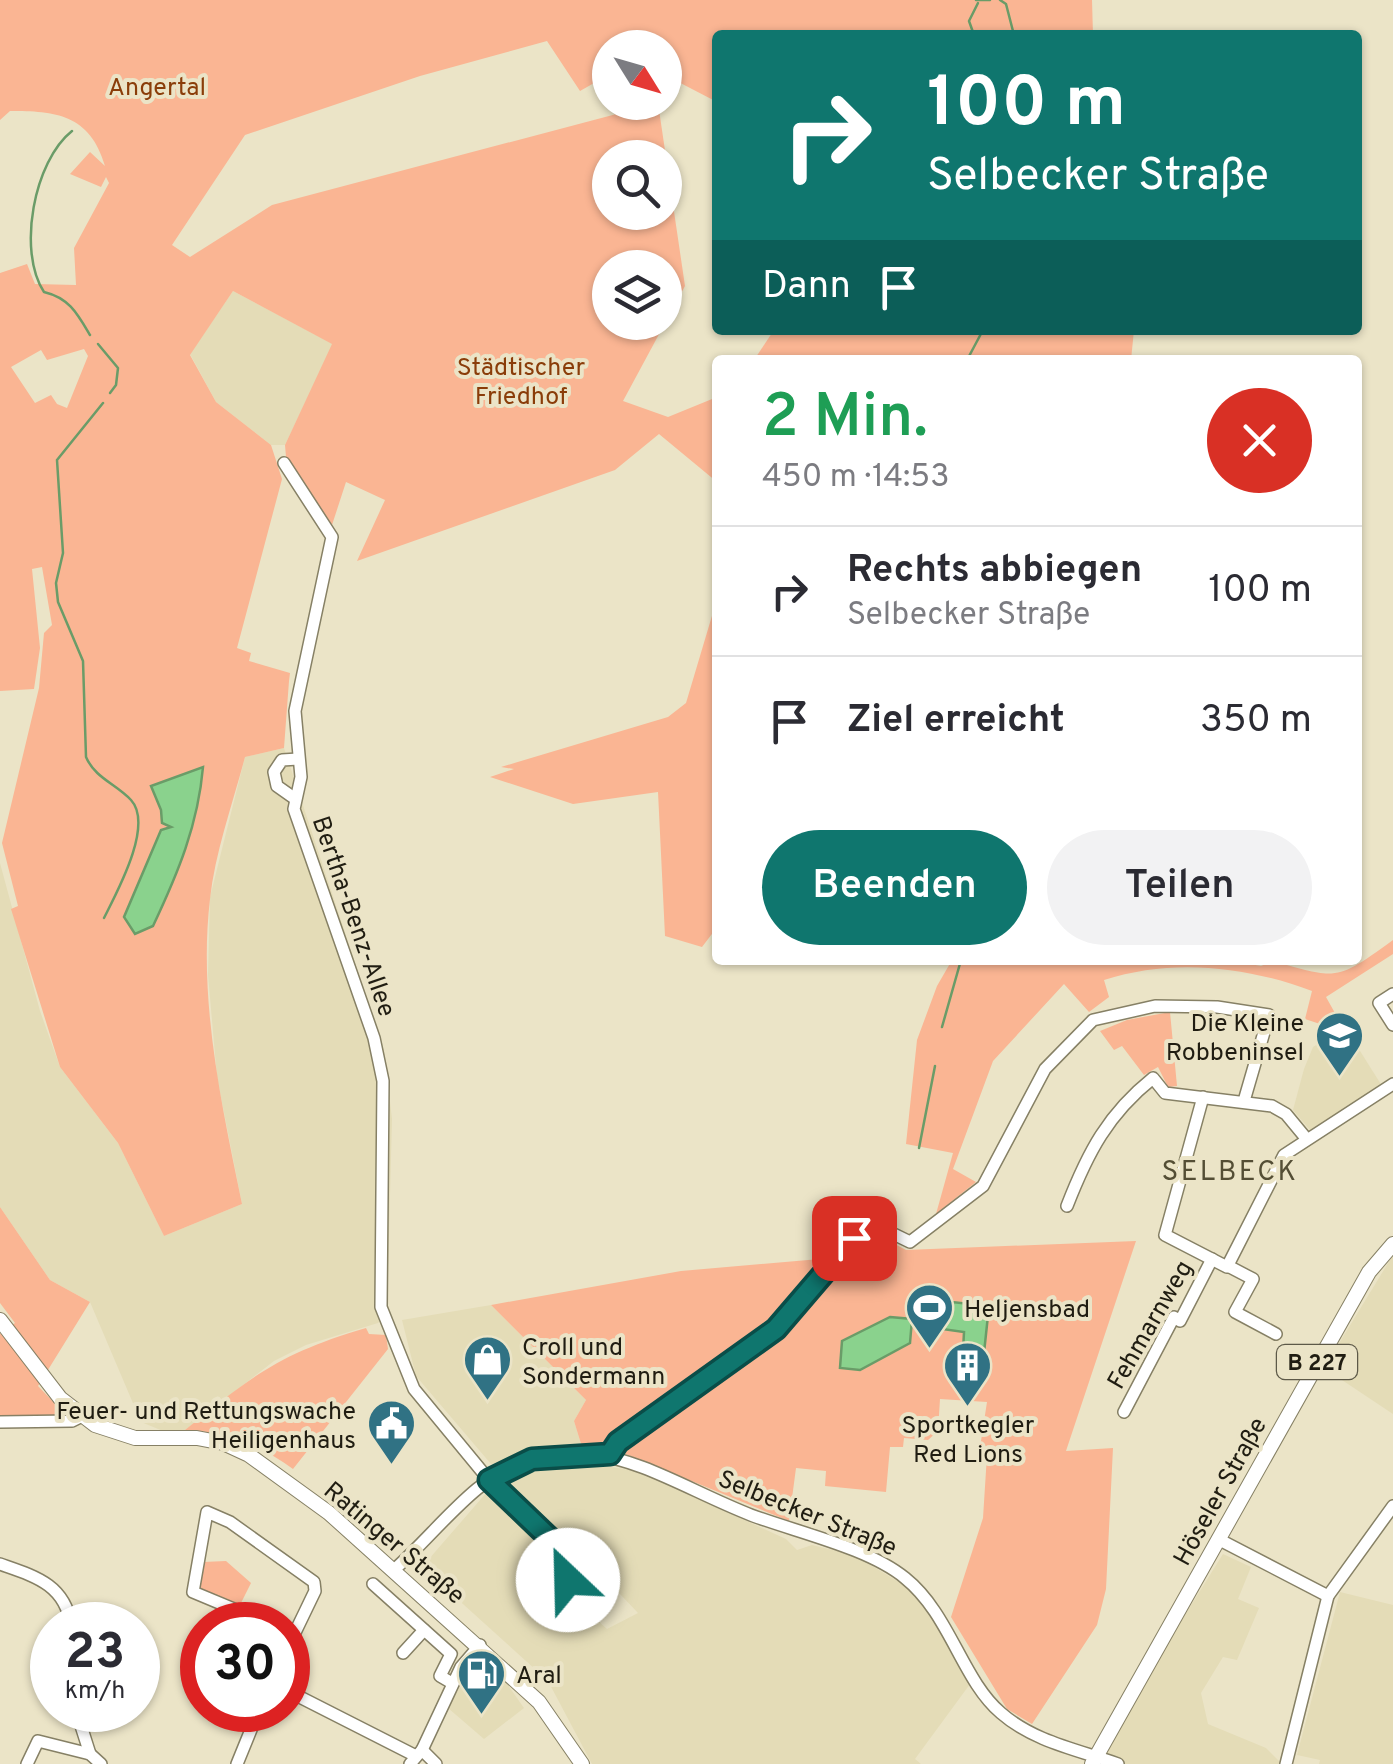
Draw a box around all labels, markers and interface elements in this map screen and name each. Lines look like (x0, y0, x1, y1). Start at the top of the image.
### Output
north arrow (592, 30, 682, 120)
map controls (592, 30, 682, 340)
text: 100 m (927, 62, 1126, 151)
icon: right (762, 70, 892, 200)
park label: Angertal (108, 73, 206, 105)
button: search (592, 140, 682, 230)
text: Selbecker Straße (927, 149, 1269, 206)
button: layers (592, 250, 682, 340)
icon: arrive (871, 260, 926, 315)
text: Dann (762, 263, 851, 312)
park label: Städtischer Friedhof (457, 353, 585, 414)
text: 2 Min. (762, 382, 928, 458)
button: close (1207, 388, 1312, 493)
text: 450 m · 14:53 (762, 458, 949, 498)
text: Rechts abbiegen (847, 547, 1142, 596)
icon: right (762, 564, 817, 619)
text: 100 m (1208, 567, 1312, 616)
text: Selbecker Straße (847, 596, 1090, 636)
icon: arrive (762, 694, 817, 749)
text: Ziel erreicht (847, 697, 1065, 746)
text: 350 m (1200, 697, 1312, 746)
street label: Bertha-Benz-Allee (303, 812, 402, 1022)
button: Beenden (762, 830, 1027, 945)
button: Teilen (1047, 830, 1312, 945)
place label: Die Kleine Robbeninsel (1166, 1009, 1304, 1070)
school or university icon: Die Kleine Robbeninsel (1313, 1010, 1365, 1078)
district label: SELBECK (1161, 1155, 1299, 1191)
pin (812, 1196, 897, 1281)
icon: arrive (827, 1211, 882, 1266)
street label: Fehmarnweg (1102, 1255, 1201, 1396)
sports icon: Heljensbad (903, 1282, 955, 1350)
place label: Heljensbad (964, 1295, 1090, 1327)
place label: Croll und Sondermann (522, 1333, 665, 1394)
shop icon: Croll und Sondermann (461, 1334, 513, 1402)
building icon: Sportkegler Red Lions (942, 1340, 994, 1408)
road number: B 227 (1277, 1345, 1357, 1379)
place label: Feuer- und Rettungswache Heiligenhaus (56, 1397, 356, 1458)
public building icon: Feuer- und Rettungswache Heiligenhaus (365, 1398, 417, 1466)
place label: Sportkegler Red Lions (902, 1411, 1035, 1472)
street label: Höseler Straße (1168, 1413, 1276, 1572)
street label: Selbecker Straße (713, 1464, 901, 1565)
street label: Ratinger Straße (316, 1476, 470, 1613)
position arrow (516, 1528, 620, 1632)
speed limit sign: 30 (180, 1602, 310, 1732)
text: 23 (65, 1623, 125, 1686)
fuel station icon: Aral (455, 1648, 507, 1716)
place label: Aral (516, 1661, 562, 1693)
text: km/h (65, 1676, 125, 1708)

